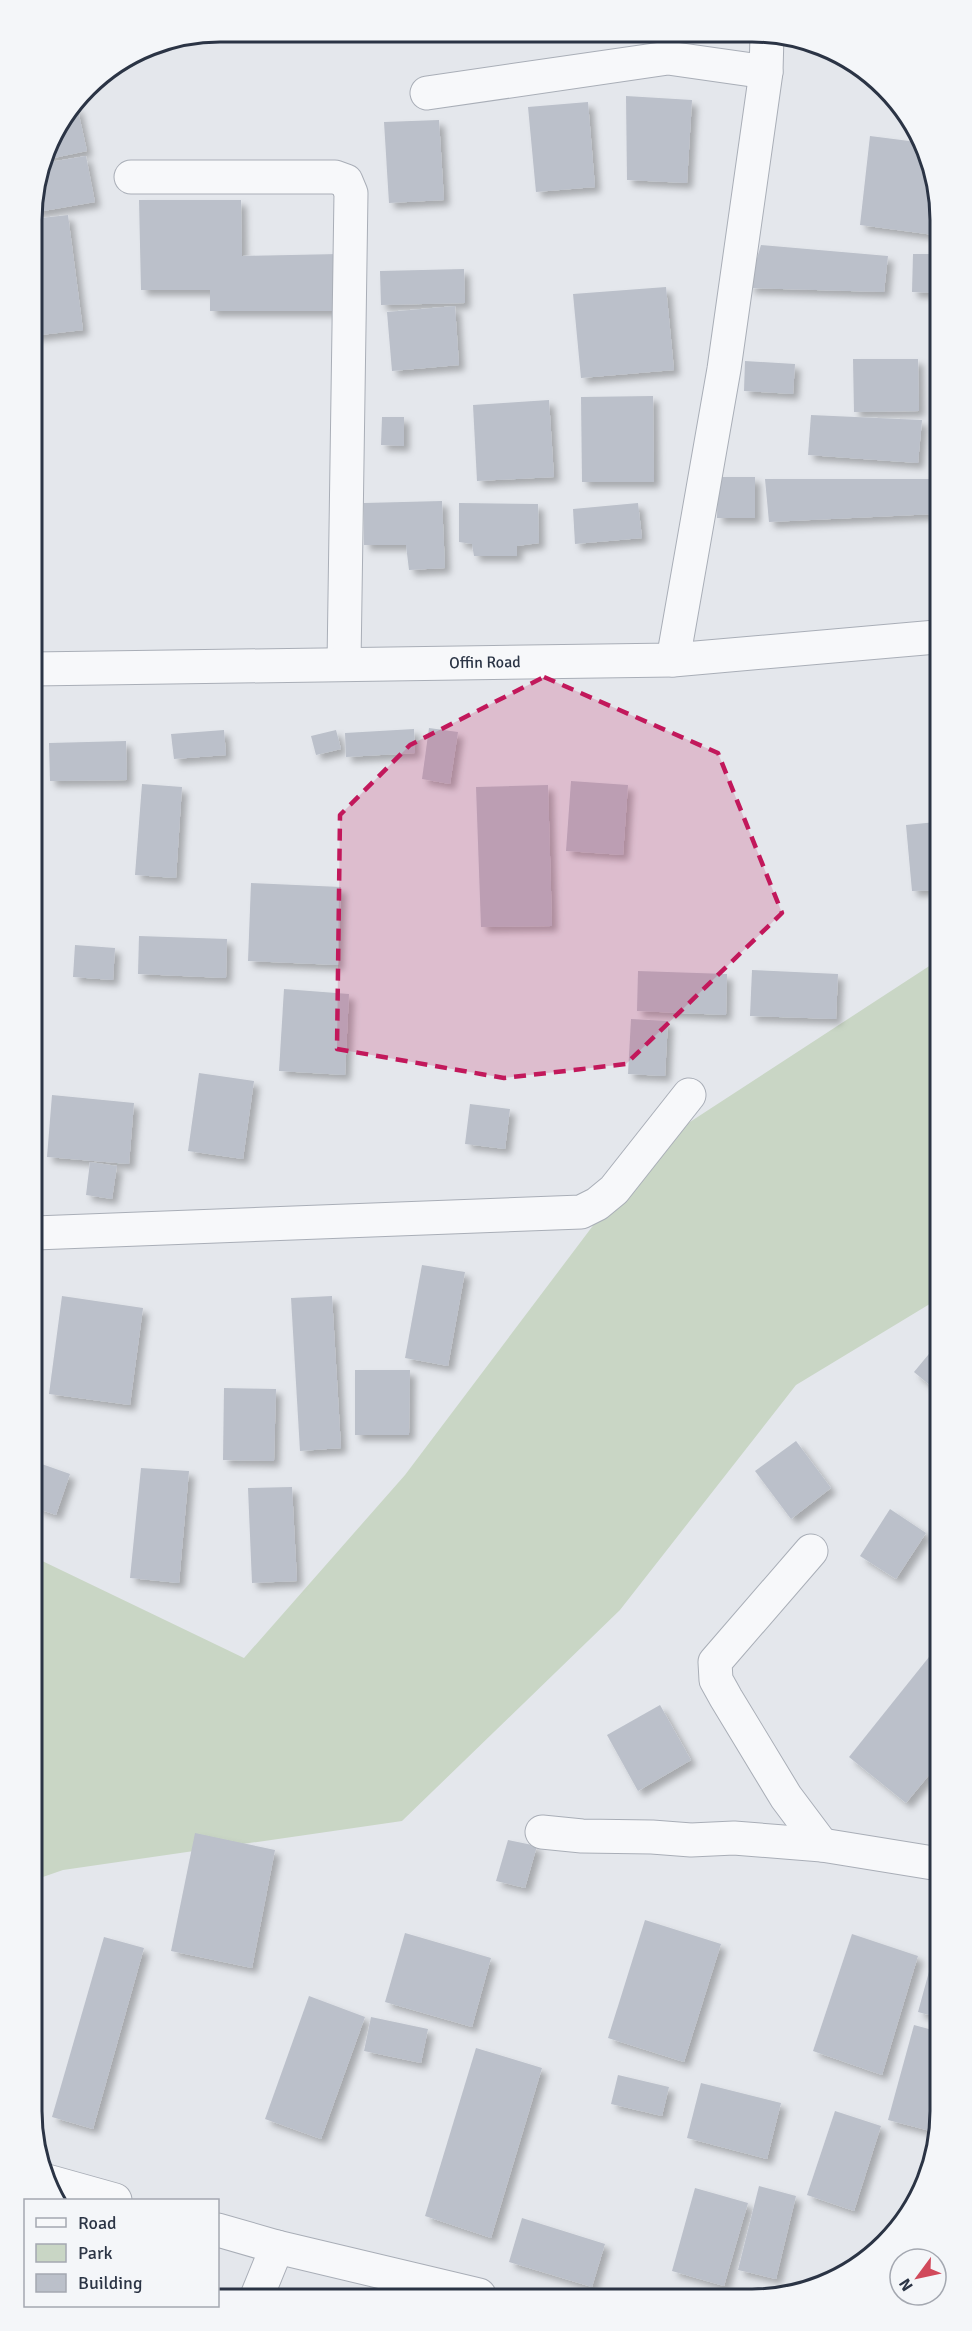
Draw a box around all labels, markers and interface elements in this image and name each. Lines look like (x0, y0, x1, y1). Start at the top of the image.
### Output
street label: Offin Road (449, 652, 521, 673)
legend (24, 2199, 219, 2307)
text: Road (78, 2212, 117, 2234)
text: Park (78, 2242, 113, 2264)
north arrow (888, 2247, 948, 2307)
text: Building (78, 2272, 142, 2294)
text: N (895, 2275, 918, 2295)

